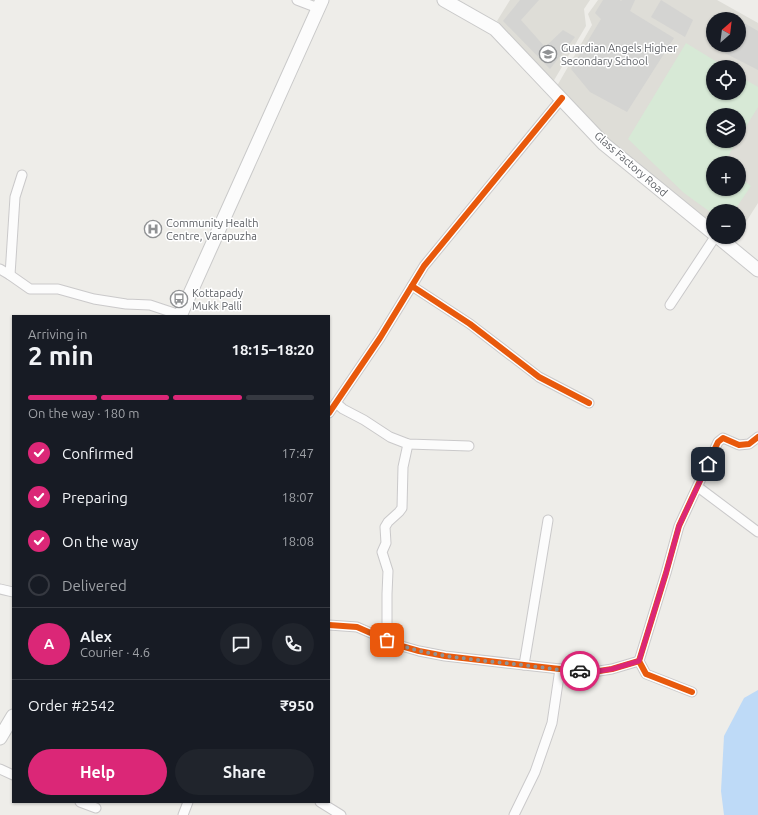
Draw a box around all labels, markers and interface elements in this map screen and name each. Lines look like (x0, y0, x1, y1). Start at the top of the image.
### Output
north arrow (706, 12, 746, 52)
map controls (706, 12, 746, 244)
place label: Guardian Angels Higher Secondary School (561, 42, 678, 67)
school or university icon: Guardian Angels Higher Secondary School (538, 44, 558, 64)
button: locate (706, 60, 746, 100)
button: layers (706, 108, 746, 148)
street label: Glass Factory Road (592, 129, 670, 199)
button: + (706, 156, 746, 196)
button: − (706, 204, 746, 244)
place label: Community Health Centre, Varapuzha (166, 217, 258, 242)
hospital icon: Community Health Centre, Varapuzha (143, 219, 163, 239)
place label: Kottapady Mukk Palli (192, 287, 244, 312)
bus stop icon: Kottapady Mukk Palli (169, 289, 189, 309)
text: Arriving in (28, 327, 87, 341)
text: 2 min (28, 341, 94, 370)
text: 18:15–18:20 (231, 341, 314, 358)
text: On the way · 180 m (28, 406, 140, 420)
icon: check (28, 442, 50, 464)
text: Confirmed (62, 445, 134, 462)
text: 17:47 (281, 446, 314, 460)
pin (691, 447, 725, 481)
icon: home (697, 453, 719, 475)
icon: check (28, 486, 50, 508)
text: Preparing (62, 489, 128, 506)
text: 18:07 (281, 490, 314, 504)
icon: check (28, 530, 50, 552)
text: On the way (62, 533, 138, 550)
text: 18:08 (281, 534, 314, 548)
text: Delivered (62, 577, 127, 594)
button: chat (220, 623, 262, 665)
button: phone (272, 623, 314, 665)
pin (370, 623, 404, 657)
text: Alex (80, 628, 112, 645)
icon: bag (376, 629, 398, 651)
text: A (44, 635, 54, 652)
text: Courier · 4.6 (80, 645, 150, 659)
courier (560, 651, 600, 691)
icon: car (569, 660, 591, 682)
text: Order #2542 (28, 697, 115, 714)
text: ₹950 (280, 697, 314, 714)
button: Help (28, 749, 167, 795)
button: Share (175, 749, 314, 795)

